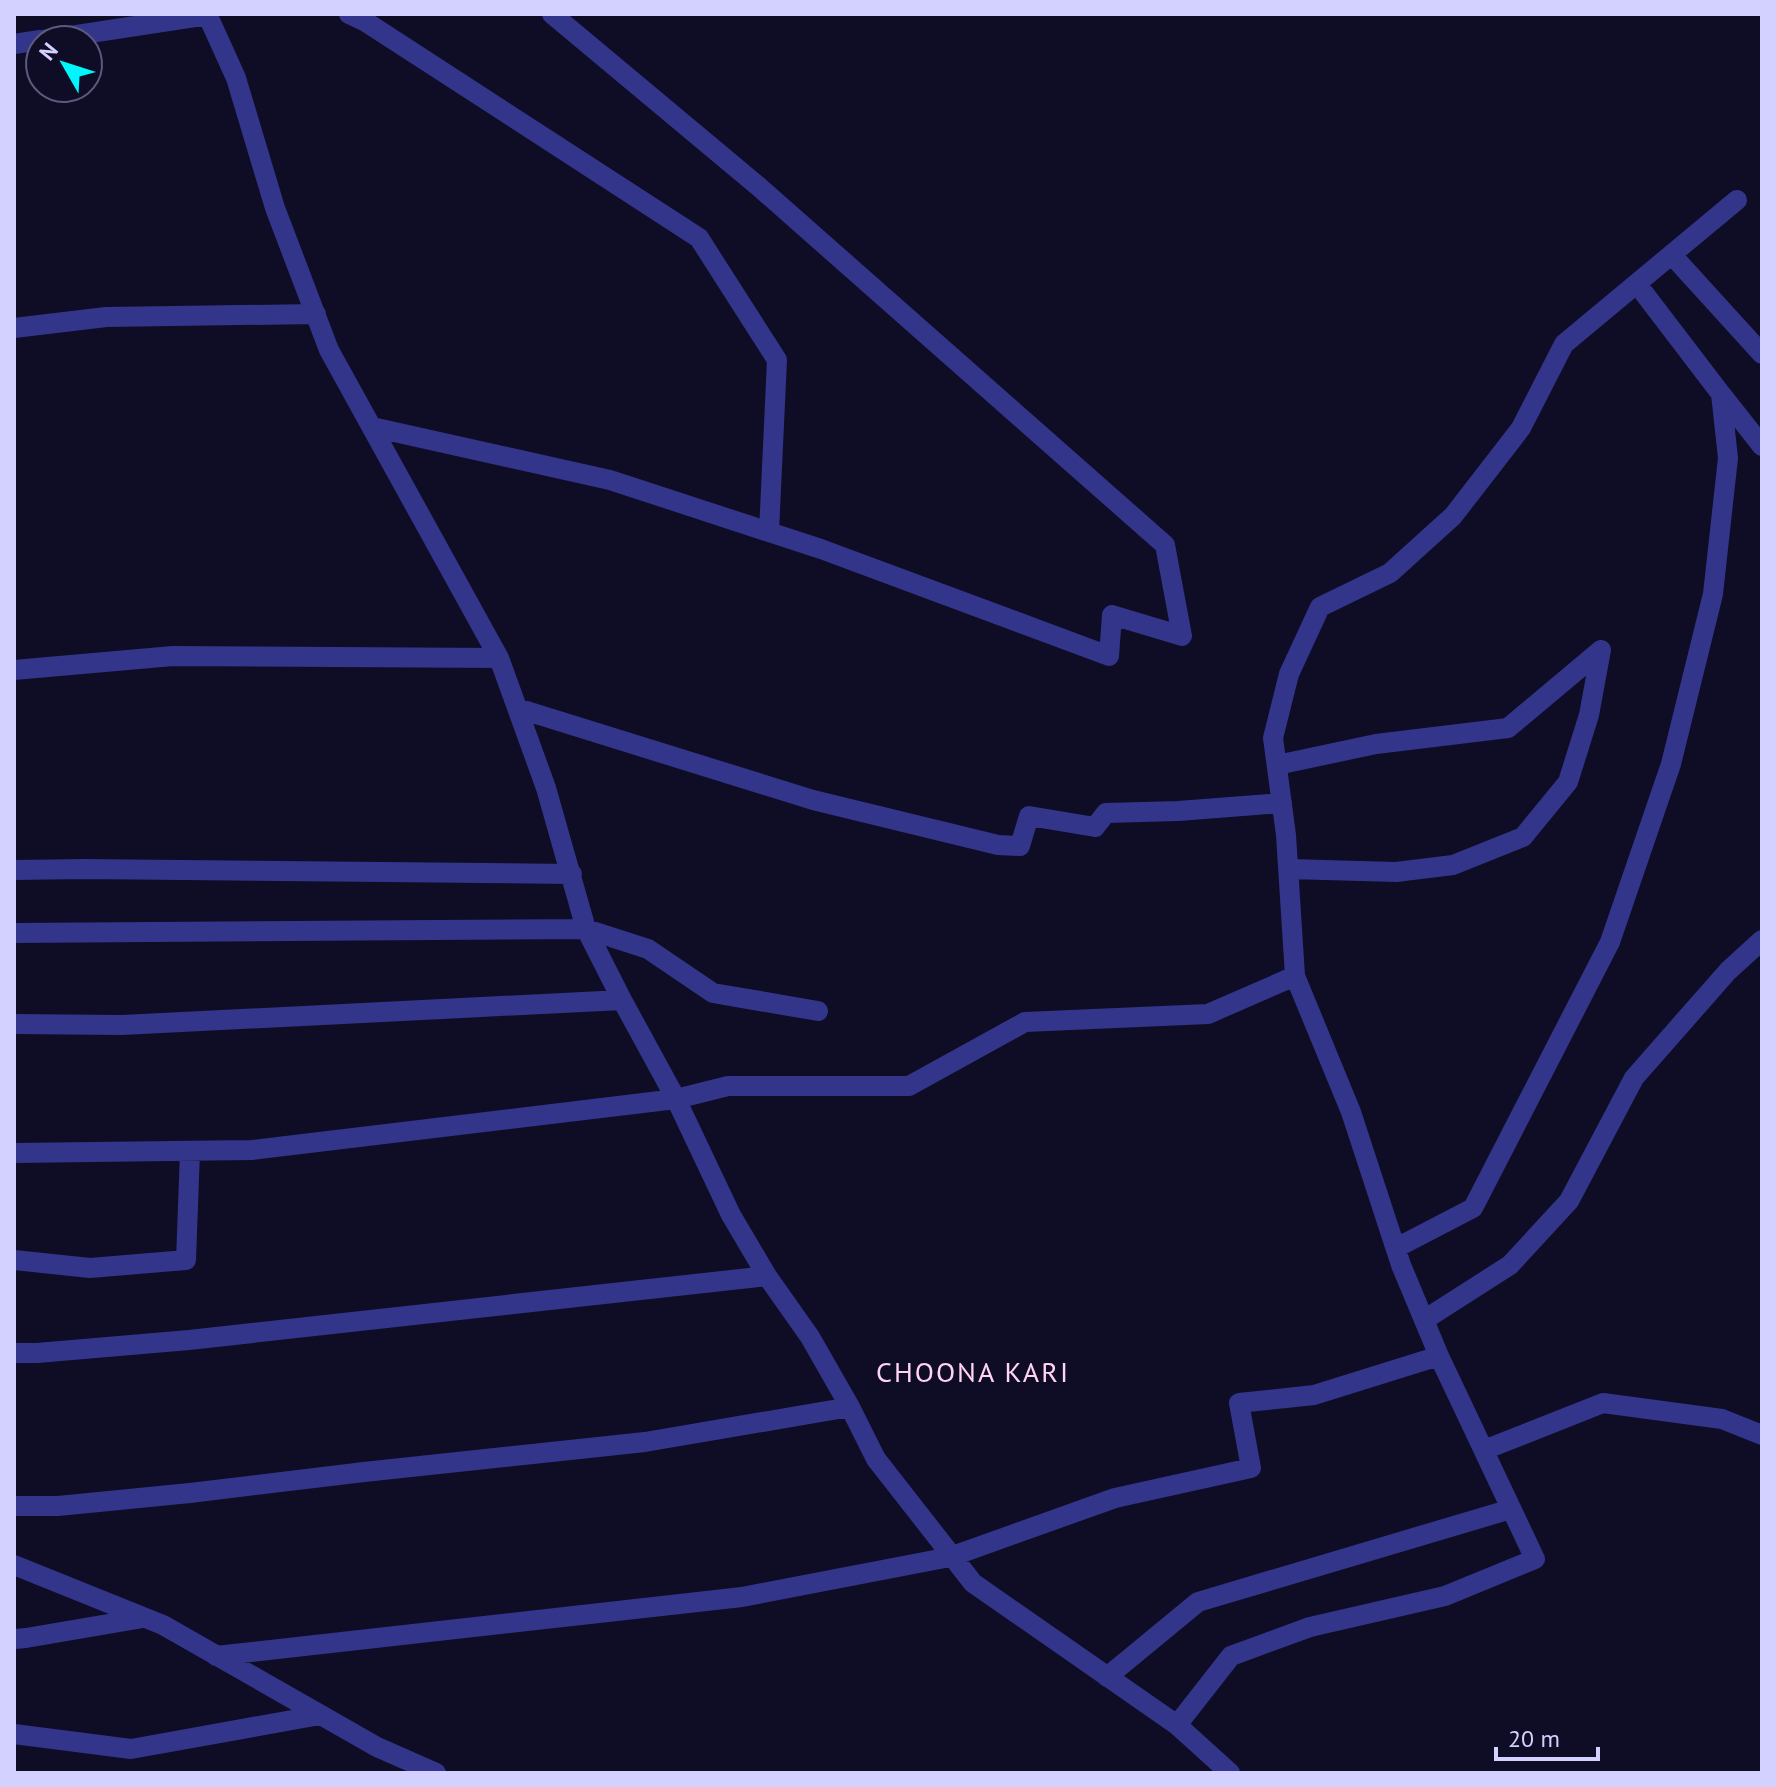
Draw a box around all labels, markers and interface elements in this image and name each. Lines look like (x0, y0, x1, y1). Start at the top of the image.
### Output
north arrow (24, 24, 104, 104)
text: N (33, 37, 64, 66)
district label: CHOONA KARI (876, 1353, 1070, 1390)
scale bar (1496, 1711, 1598, 1761)
text: 20 m (1508, 1723, 1560, 1754)

